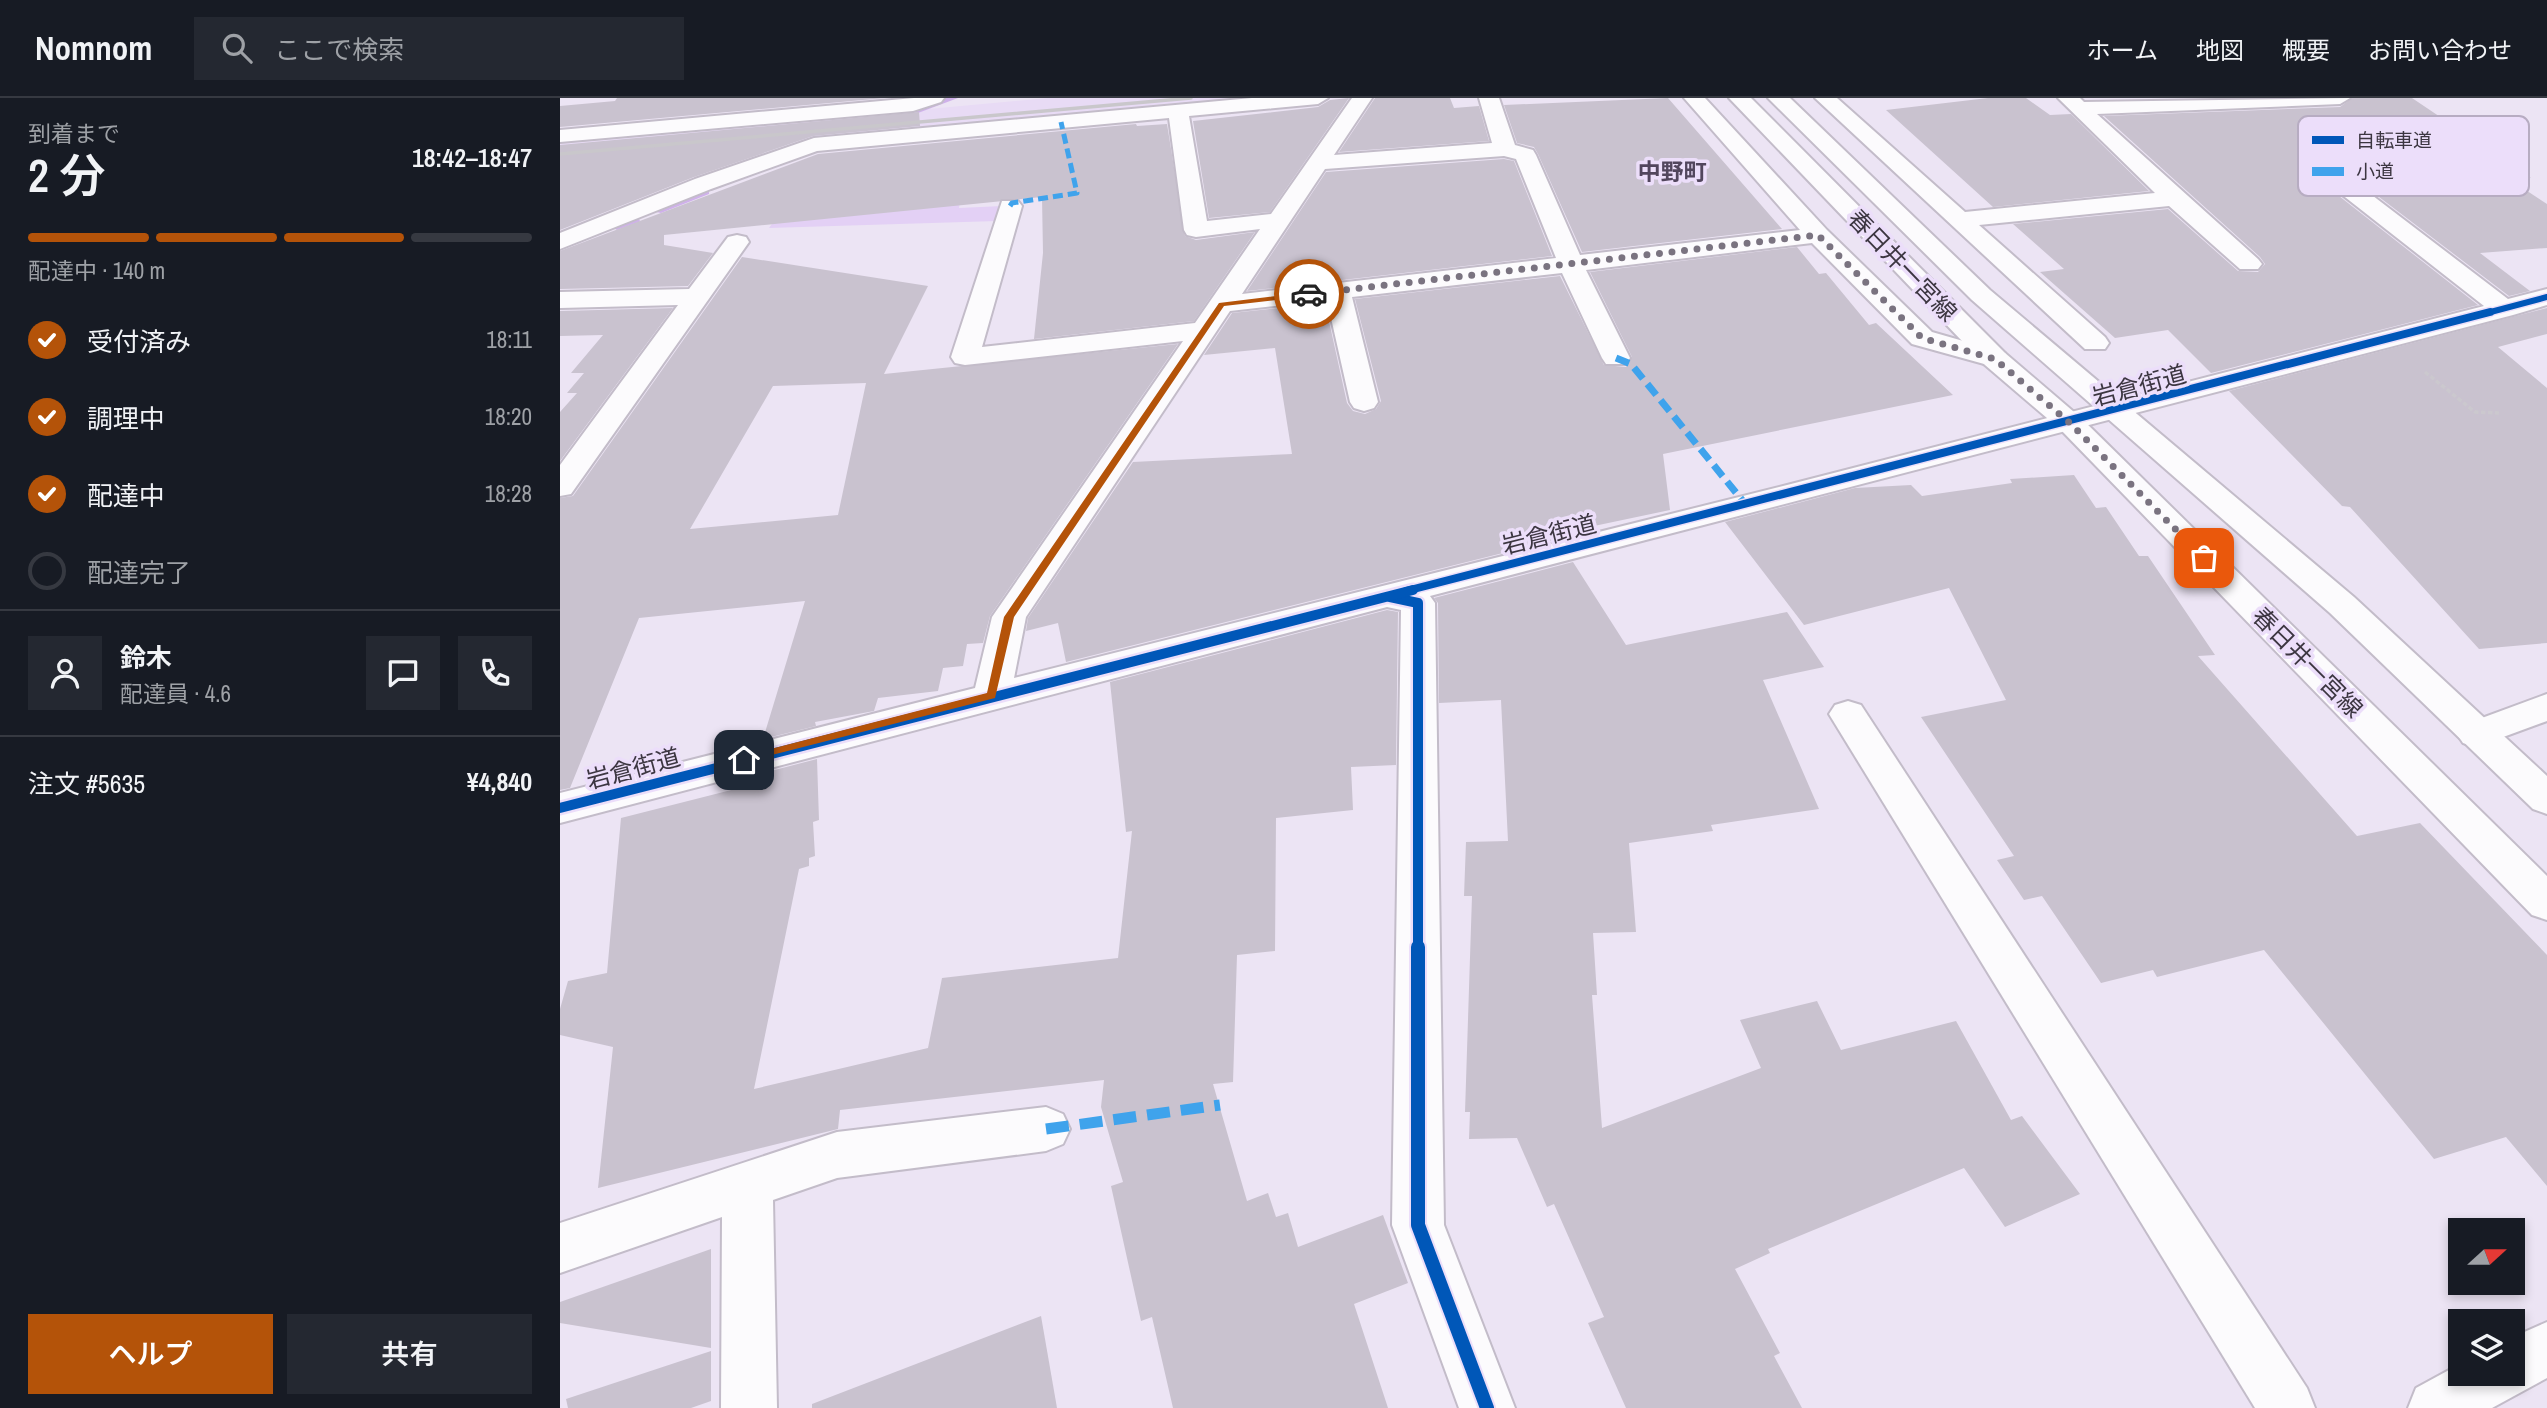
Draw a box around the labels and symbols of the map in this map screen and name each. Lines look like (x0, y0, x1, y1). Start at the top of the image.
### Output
legend (2298, 116, 2529, 196)
text: 自転車道 (2356, 127, 2432, 153)
district label: 中野町 (1638, 156, 1707, 187)
text: 小道 (2356, 158, 2394, 184)
street label: 春日井一宮線 (1841, 202, 1965, 328)
courier (1274, 259, 1344, 329)
street label: 岩倉街道 (2088, 357, 2190, 413)
street label: 岩倉街道 (1499, 507, 1599, 561)
pin (2174, 528, 2234, 588)
street label: 春日井一宮線 (2246, 600, 2370, 724)
pin (714, 730, 774, 790)
street label: 岩倉街道 (582, 740, 684, 796)
north arrow (2448, 1218, 2525, 1295)

